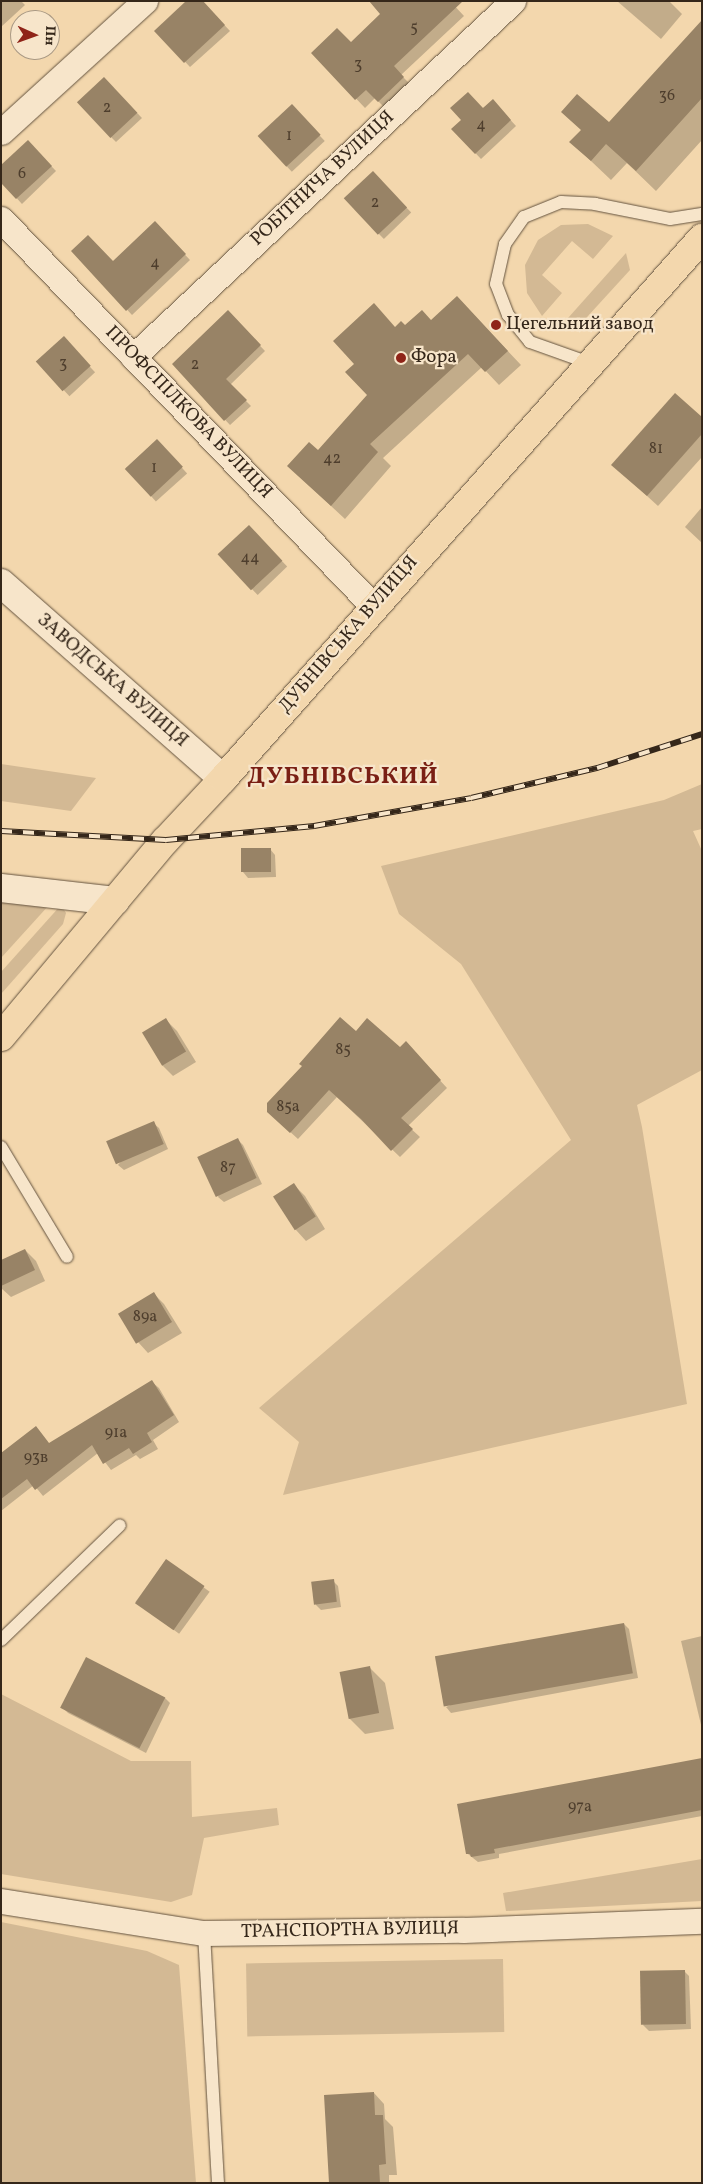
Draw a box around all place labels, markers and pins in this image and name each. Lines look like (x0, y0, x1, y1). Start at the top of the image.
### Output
place label: Цегельний завод (506, 314, 653, 336)
marker: Цегельний завод (490, 319, 502, 331)
place label: Фора (411, 347, 457, 369)
marker: Фора (395, 352, 407, 364)

